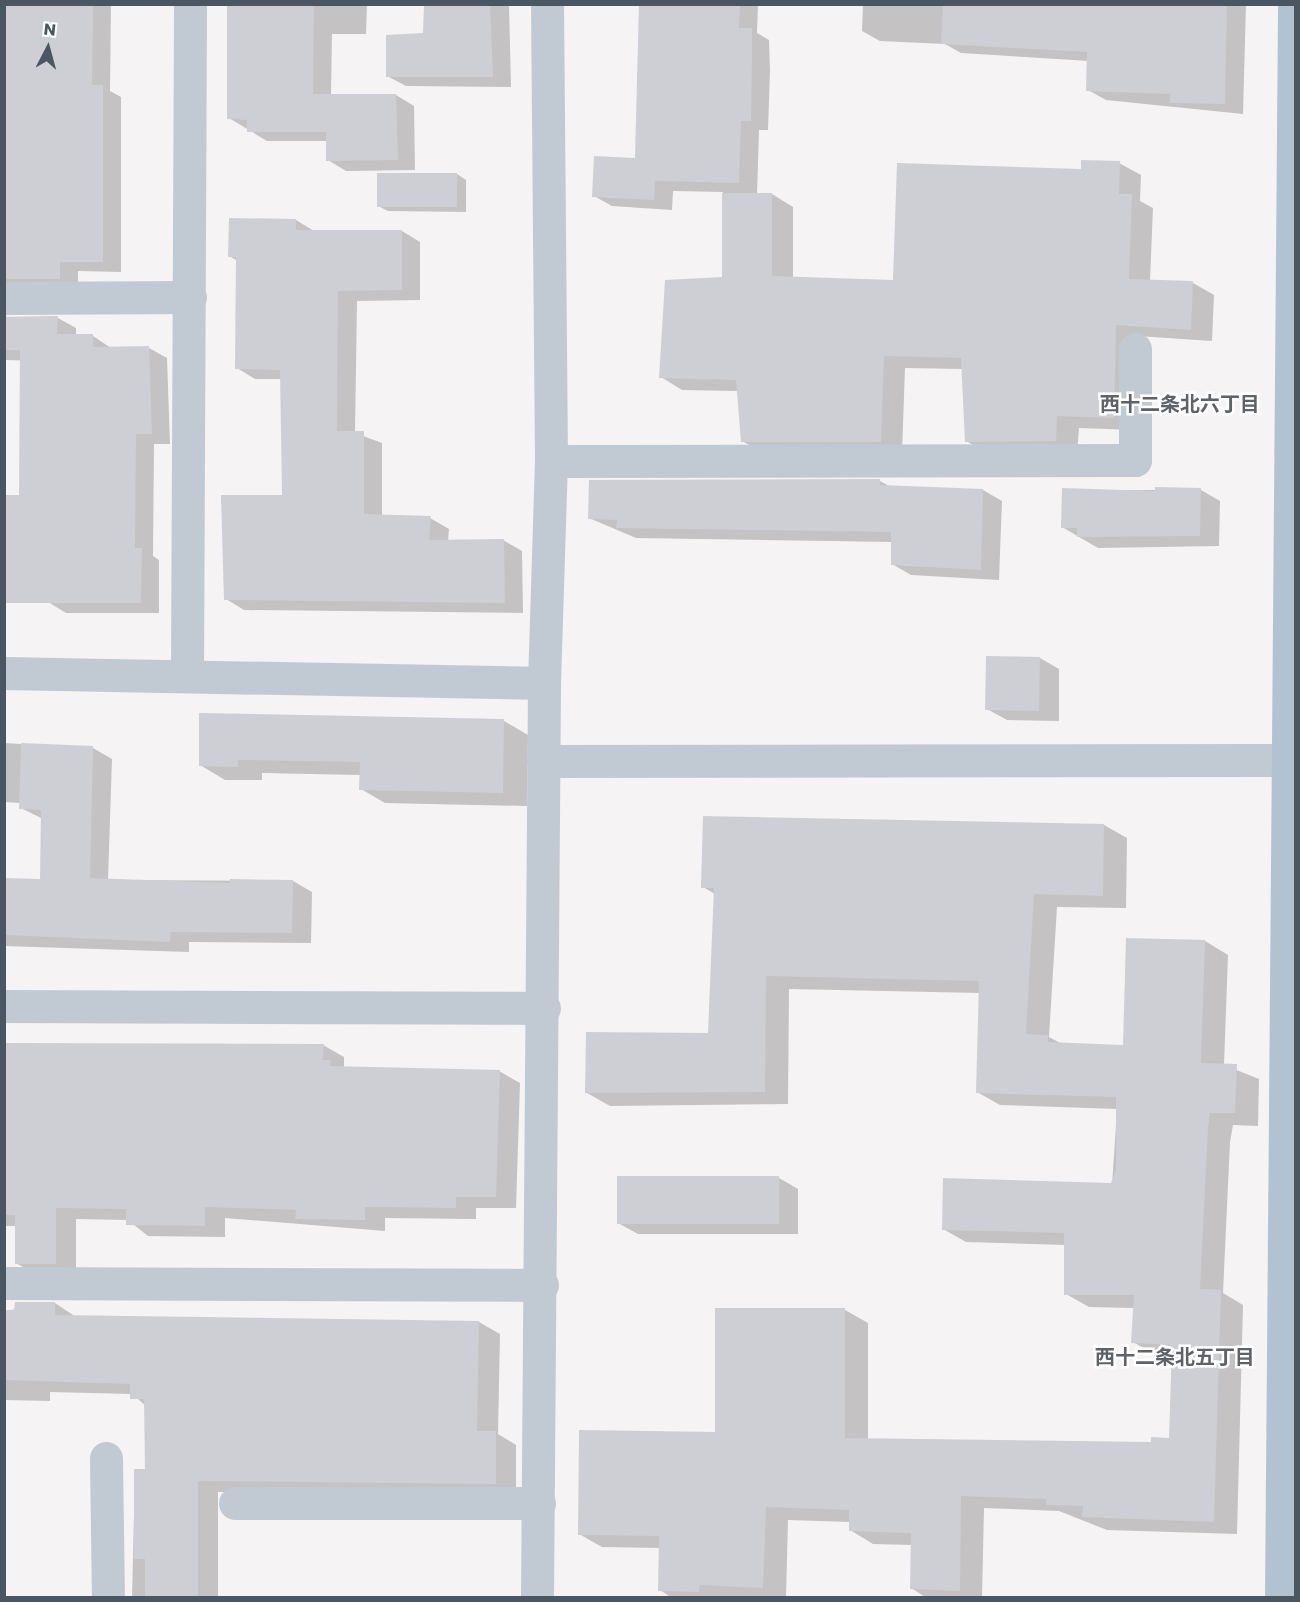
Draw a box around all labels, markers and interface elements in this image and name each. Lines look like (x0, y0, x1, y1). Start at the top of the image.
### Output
north arrow (18, 18, 78, 78)
text: N (43, 18, 57, 42)
district label: 西十二条北六丁目 (1100, 392, 1260, 416)
district label: 西十二条北五丁目 (1095, 1345, 1255, 1369)

